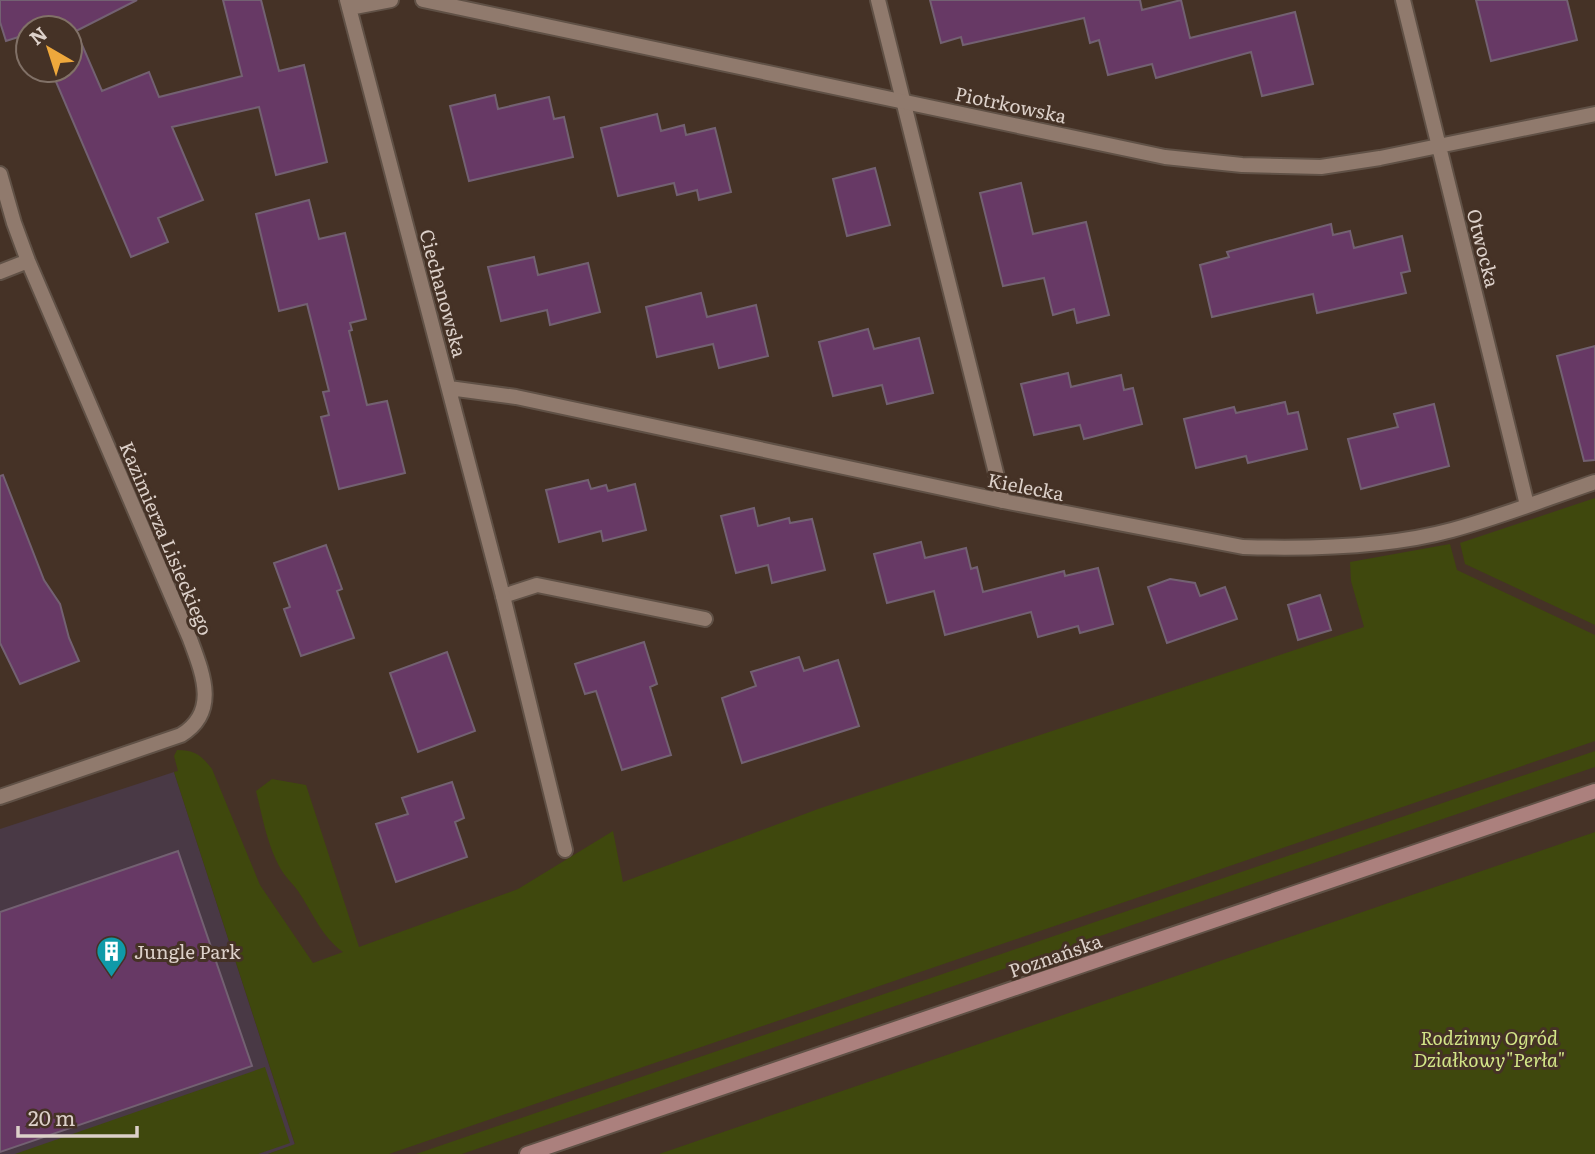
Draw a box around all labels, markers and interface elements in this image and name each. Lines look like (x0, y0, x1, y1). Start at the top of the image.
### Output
north arrow (14, 14, 84, 84)
text: N (23, 19, 53, 51)
street label: Piotrkowska (953, 79, 1070, 130)
street label: Otwocka (1461, 206, 1507, 291)
street label: Ciechanowska (413, 226, 475, 361)
street label: Kazimierza Lisieckiego (113, 437, 221, 639)
street label: Kielecka (985, 465, 1067, 507)
street label: Poznańska (1005, 926, 1106, 984)
building icon: Jungle Park (94, 934, 128, 978)
place label: Jungle Park (134, 937, 241, 965)
park label: Rodzinny Ogród Działkowy"Perła" (1413, 1023, 1565, 1073)
scale bar (18, 1094, 136, 1138)
text: 20 m (28, 1101, 75, 1132)

